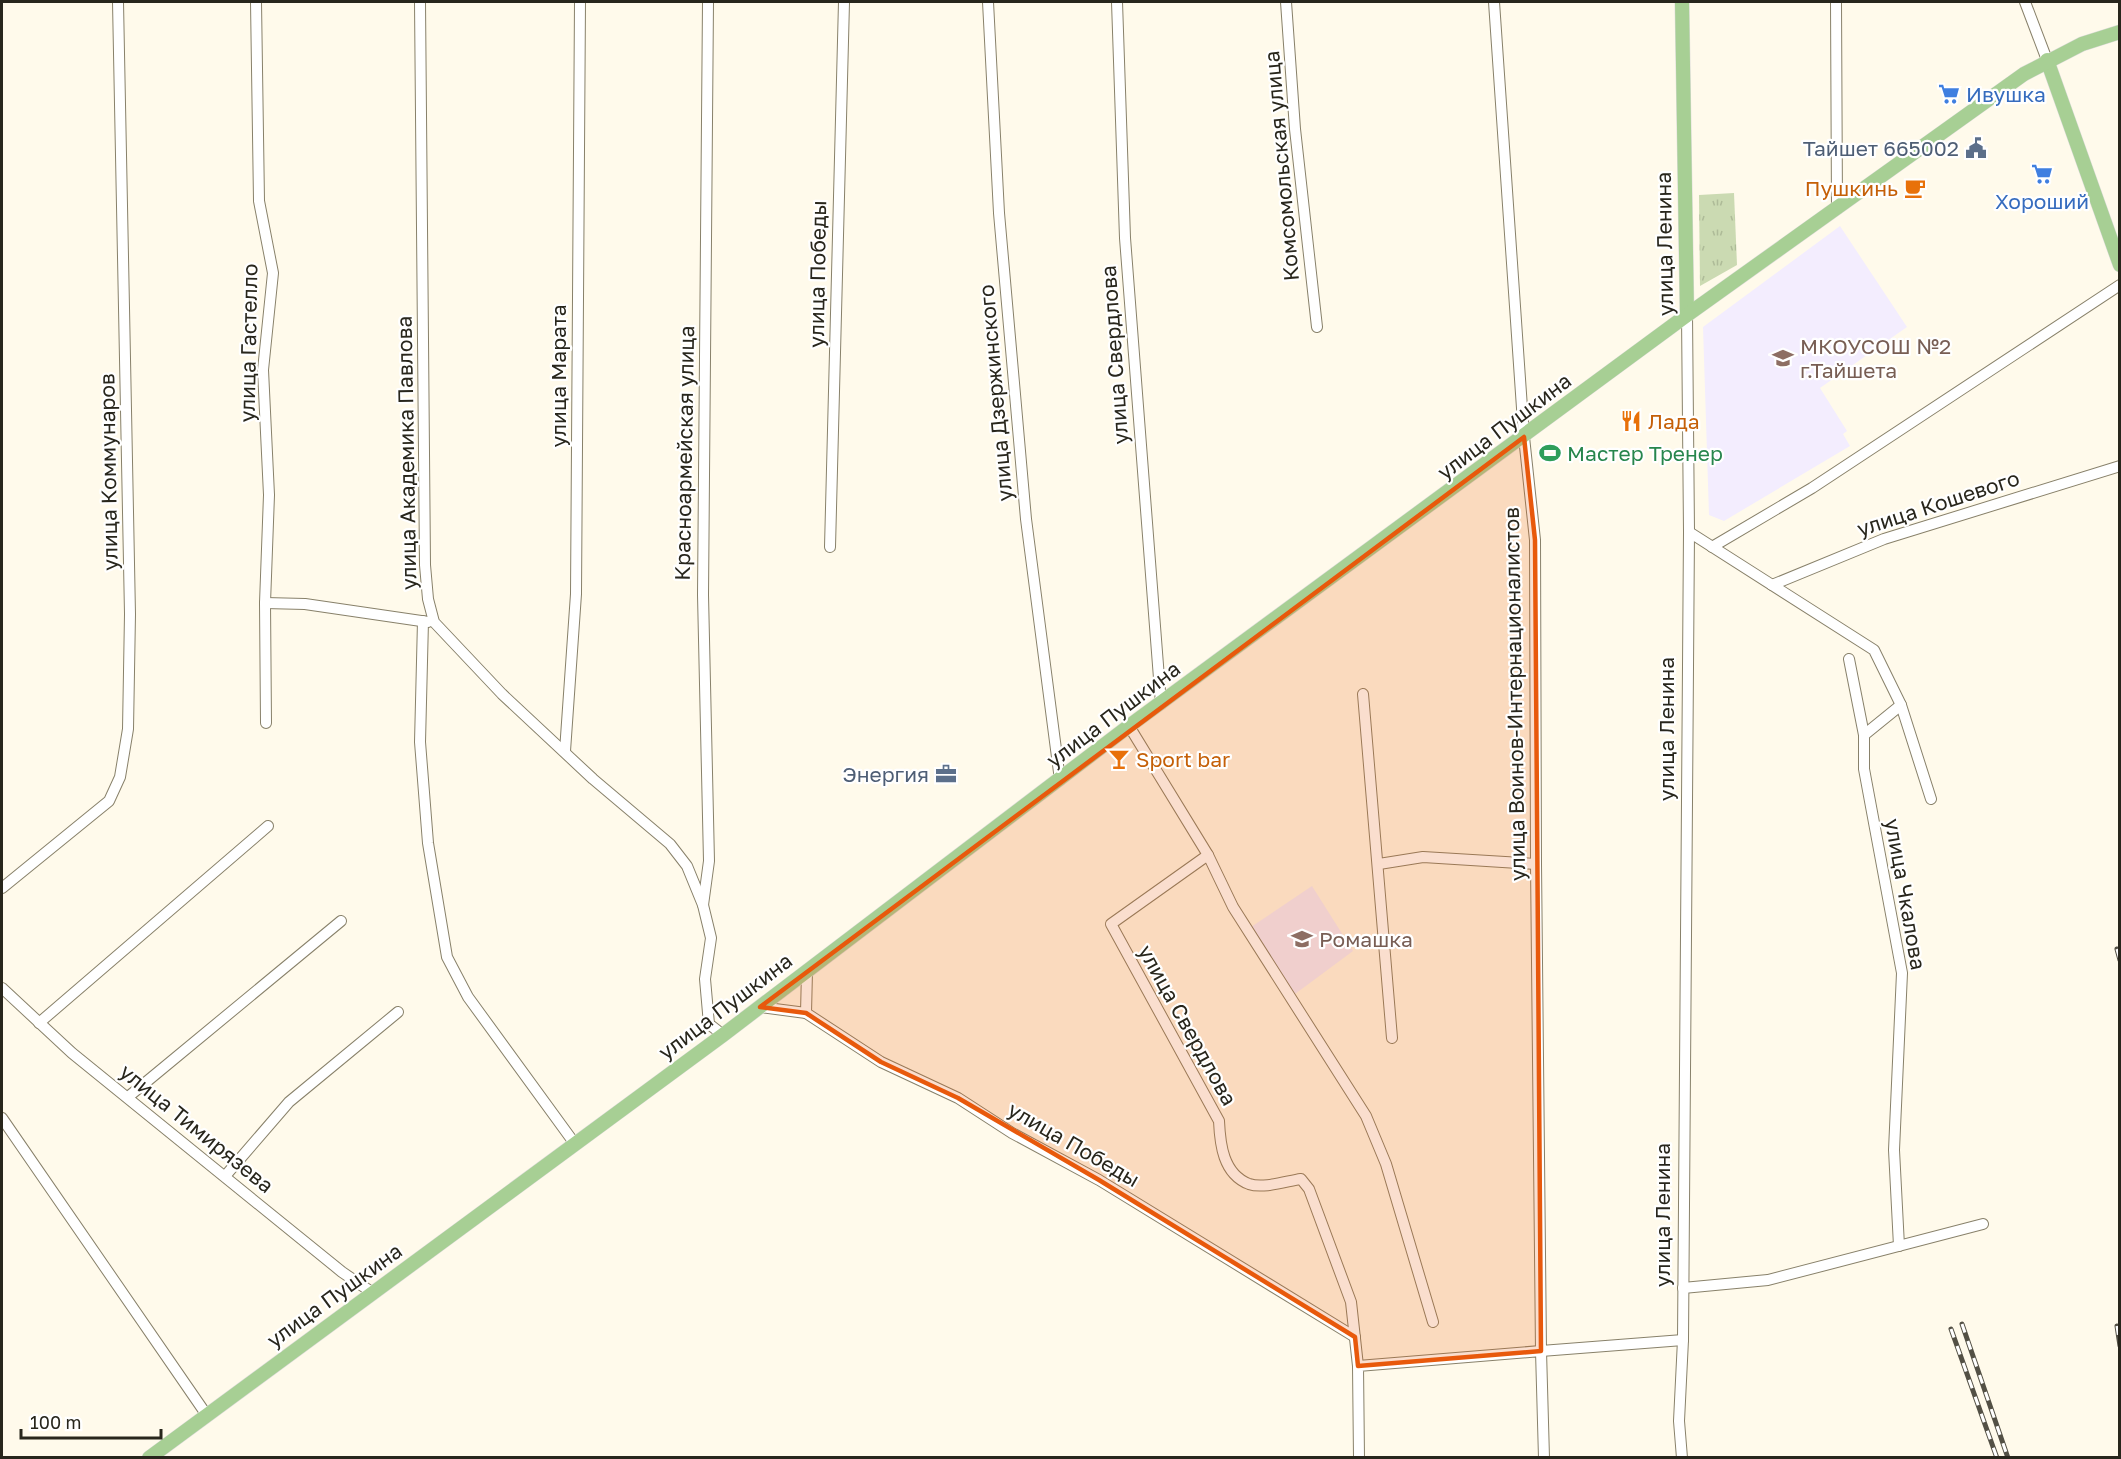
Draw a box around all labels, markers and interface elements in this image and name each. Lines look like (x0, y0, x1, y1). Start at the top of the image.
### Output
street label: Комсомольская улица (1258, 50, 1304, 282)
place label: Ивушка (1966, 81, 2046, 107)
supermarket icon: Ивушка (1937, 82, 1961, 106)
place label: Тайшет 665002 (1803, 135, 1959, 161)
public building icon: Тайшет 665002 (1964, 136, 1988, 160)
supermarket icon: Хороший (2030, 162, 2054, 186)
street label: улица Ленина (1650, 172, 1678, 316)
place label: Пушкинь (1805, 175, 1898, 201)
cafe icon: Пушкинь (1903, 176, 1927, 200)
place label: Хороший (1995, 188, 2089, 214)
street label: улица Победы (803, 200, 831, 348)
street label: улица Гастелло (234, 263, 262, 423)
street label: улица Свердлова (1095, 265, 1133, 445)
street label: улица Дзержинского (973, 283, 1017, 503)
street label: улица Марата (545, 304, 571, 448)
street label: улица Академика Павлова (391, 316, 421, 590)
street label: Красноармейская улица (669, 325, 699, 581)
place label: МКОУСОШ №2 г.Тайшета (1800, 333, 1951, 383)
school or university icon: МКОУСОШ №2 г.Тайшета (1771, 346, 1795, 370)
street label: улица Пушкина (1432, 367, 1576, 485)
street label: улица Коммунаров (93, 373, 123, 571)
place label: Лада (1648, 408, 1700, 434)
restaurant icon: Лада (1619, 409, 1643, 433)
place label: Мастер Тренер (1567, 440, 1723, 466)
sports icon: Мастер Тренер (1538, 441, 1562, 465)
street label: улица Кошевого (1853, 464, 2023, 542)
street label: улица Воинов-Интернационалистов (1498, 507, 1530, 881)
street label: улица Пушкина (1041, 655, 1185, 773)
street label: улица Ленина (1653, 657, 1679, 801)
place label: Sport bar (1136, 746, 1230, 772)
bar icon: Sport bar (1107, 747, 1131, 771)
place label: Энергия (842, 761, 929, 787)
office icon: Энергия (934, 762, 958, 786)
street label: улица Чкалова (1880, 816, 1932, 972)
place label: Ромашка (1319, 926, 1413, 952)
school or university icon: Ромашка (1290, 927, 1314, 951)
street label: улица Свердлова (1133, 940, 1243, 1110)
street label: улица Пушкина (653, 947, 797, 1065)
street label: улица Тимирязева (115, 1058, 279, 1198)
street label: улица Победы (1004, 1096, 1144, 1192)
street label: улица Ленина (1649, 1143, 1675, 1287)
street label: улица Пушкина (261, 1237, 407, 1353)
scale bar (21, 1402, 160, 1440)
text: 100 m (30, 1411, 81, 1433)

